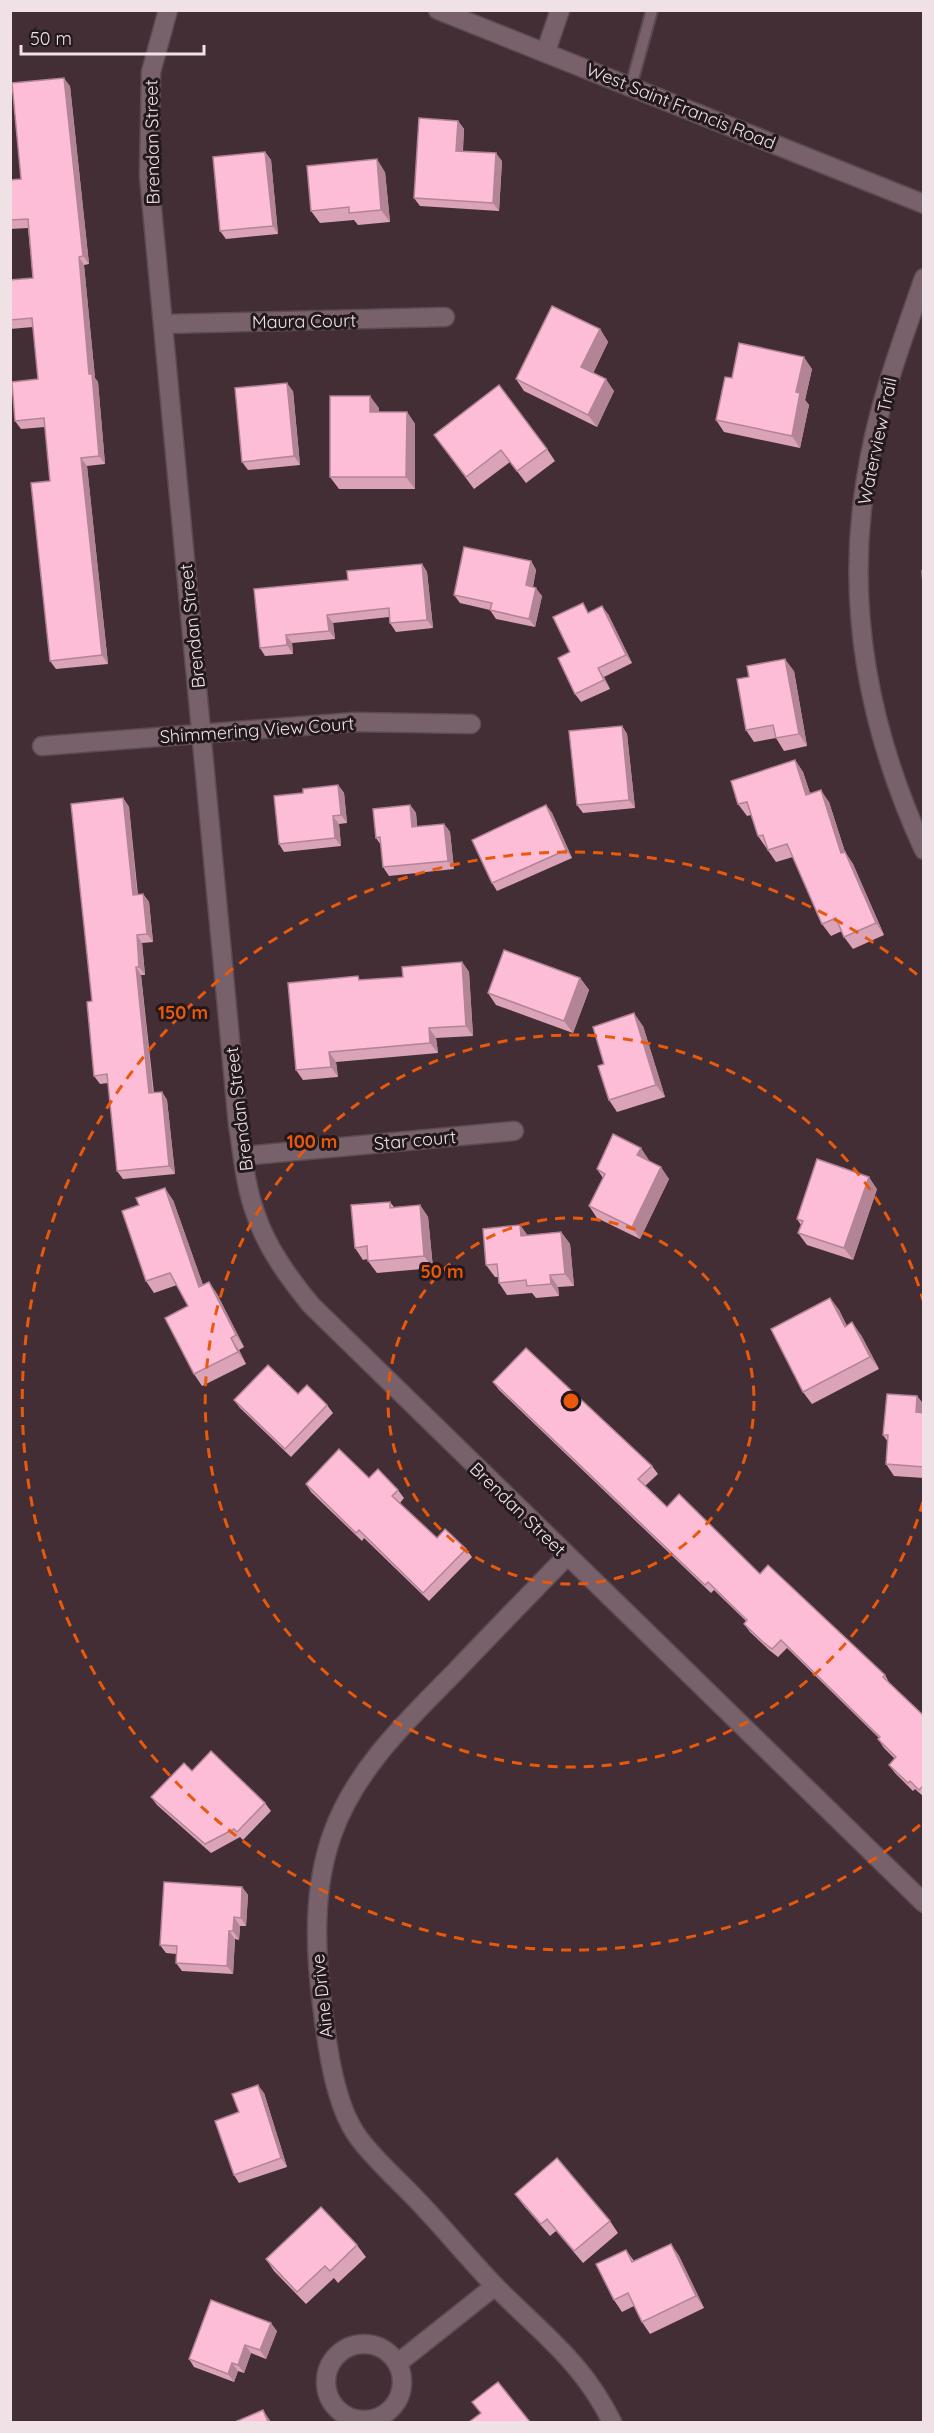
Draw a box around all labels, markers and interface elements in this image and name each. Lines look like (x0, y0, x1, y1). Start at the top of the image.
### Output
scale bar (21, 18, 204, 56)
text: 50 m (30, 27, 72, 50)
street label: West Saint Francis Road (583, 57, 779, 155)
street label: Brendan Street (139, 79, 165, 205)
street label: Maura Court (252, 309, 356, 333)
street label: Waterview Trail (852, 375, 902, 507)
street label: Brendan Street (174, 563, 210, 689)
street label: Shimmering View Court (159, 712, 355, 748)
text: 150 m (158, 1001, 208, 1024)
street label: Brendan Street (220, 1045, 258, 1173)
street label: Star court (373, 1125, 457, 1155)
text: 100 m (287, 1130, 337, 1153)
text: 50 m (420, 1260, 464, 1283)
centre of rings (561, 1391, 581, 1411)
street label: Brendan Street (465, 1457, 571, 1561)
street label: Aine Drive (306, 1953, 338, 2039)

